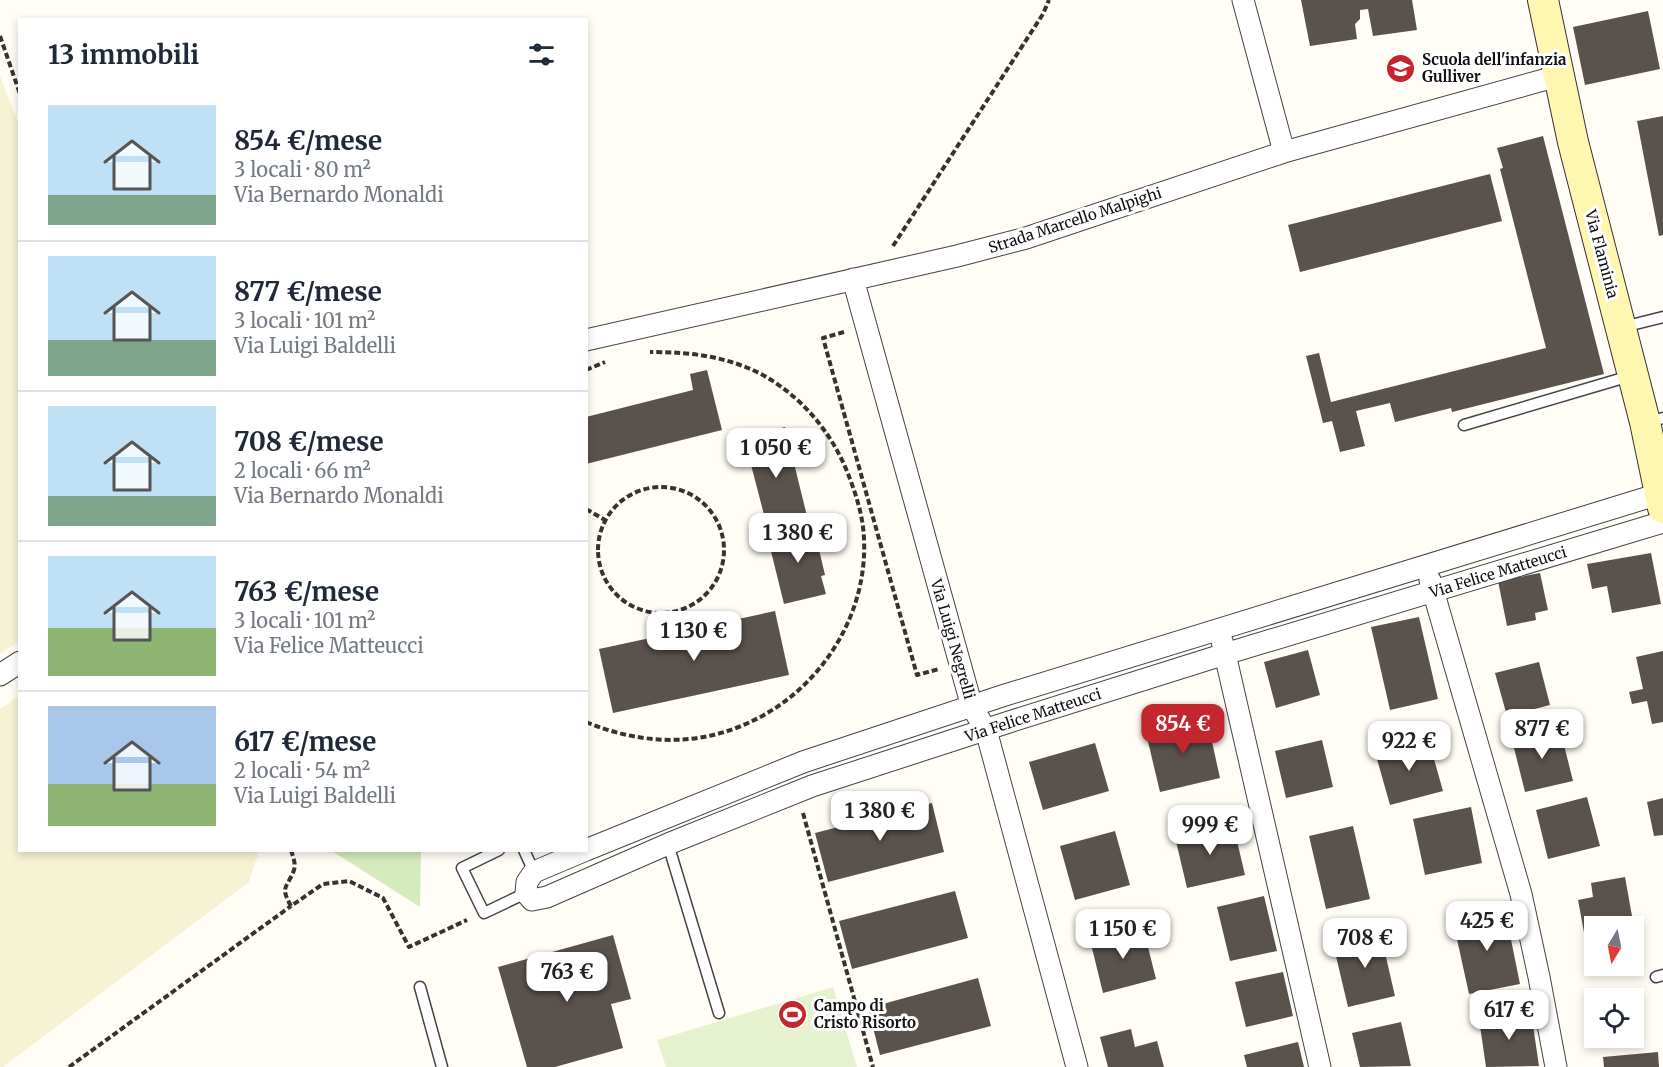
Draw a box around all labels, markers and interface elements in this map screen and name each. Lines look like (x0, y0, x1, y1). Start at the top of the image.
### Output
text: 13 immobili (48, 38, 199, 71)
icon: filters (525, 38, 558, 71)
place label: Scuola dell'infanzia Gulliver (1422, 50, 1567, 86)
school or university icon: Scuola dell'infanzia Gulliver (1385, 52, 1417, 84)
text: 854 €/mese (234, 124, 382, 157)
icon: home (96, 129, 168, 201)
text: 3 locali · 80 m² (234, 157, 371, 182)
text: Via Bernardo Monaldi (234, 182, 444, 207)
street label: Strada Marcello Malpighi (986, 183, 1164, 257)
street label: Via Flaminia (1581, 207, 1623, 300)
text: 877 €/mese (234, 275, 382, 308)
icon: home (96, 280, 168, 352)
text: 3 locali · 101 m² (234, 308, 375, 333)
text: Via Luigi Baldelli (234, 333, 396, 358)
text: 708 €/mese (234, 425, 384, 458)
pin: 1 050 € (721, 428, 831, 479)
icon: home (96, 430, 168, 502)
text: 1 050 € (740, 435, 812, 460)
text: 2 locali · 66 m² (234, 458, 371, 483)
text: Via Bernardo Monaldi (234, 483, 444, 508)
pin: 1 380 € (743, 513, 853, 564)
text: 1 380 € (763, 520, 833, 545)
street label: Via Felice Matteucci (1426, 542, 1569, 602)
text: 763 €/mese (234, 575, 379, 608)
street label: Via Luigi Negrelli (926, 576, 979, 701)
icon: home (96, 580, 168, 652)
text: 3 locali · 101 m² (234, 608, 375, 633)
pin: 1 130 € (639, 611, 749, 662)
text: 1 130 € (661, 618, 727, 643)
text: Via Felice Matteucci (234, 633, 424, 658)
street label: Via Felice Matteucci (961, 684, 1104, 746)
pin: 854 € (1141, 704, 1225, 755)
pin: 877 € (1500, 709, 1584, 760)
text: 854 € (1155, 711, 1211, 736)
text: 877 € (1514, 716, 1570, 741)
pin: 922 € (1367, 721, 1451, 772)
text: 617 €/mese (234, 725, 376, 758)
text: 922 € (1382, 728, 1436, 753)
icon: home (96, 730, 168, 802)
text: 2 locali · 54 m² (234, 758, 370, 783)
text: Via Luigi Baldelli (234, 783, 396, 808)
pin: 1 380 € (825, 791, 935, 842)
text: 1 380 € (845, 798, 915, 823)
pin: 999 € (1168, 805, 1252, 856)
text: 999 € (1182, 812, 1238, 837)
pin: 425 € (1445, 901, 1529, 952)
text: 425 € (1460, 908, 1514, 933)
pin: 1 150 € (1068, 909, 1178, 960)
text: 1 150 € (1089, 916, 1157, 941)
north arrow (1584, 916, 1644, 976)
map controls (1584, 916, 1644, 1048)
pin: 708 € (1323, 918, 1407, 969)
text: 708 € (1337, 925, 1393, 950)
pin: 763 € (525, 952, 609, 1003)
text: 763 € (540, 959, 594, 984)
button: locate (1584, 988, 1644, 1048)
pin: 617 € (1467, 990, 1551, 1041)
place label: Campo di Cristo Risorto (814, 996, 916, 1032)
text: 617 € (1484, 997, 1534, 1022)
sports icon: Campo di Cristo Risorto (777, 998, 809, 1030)

